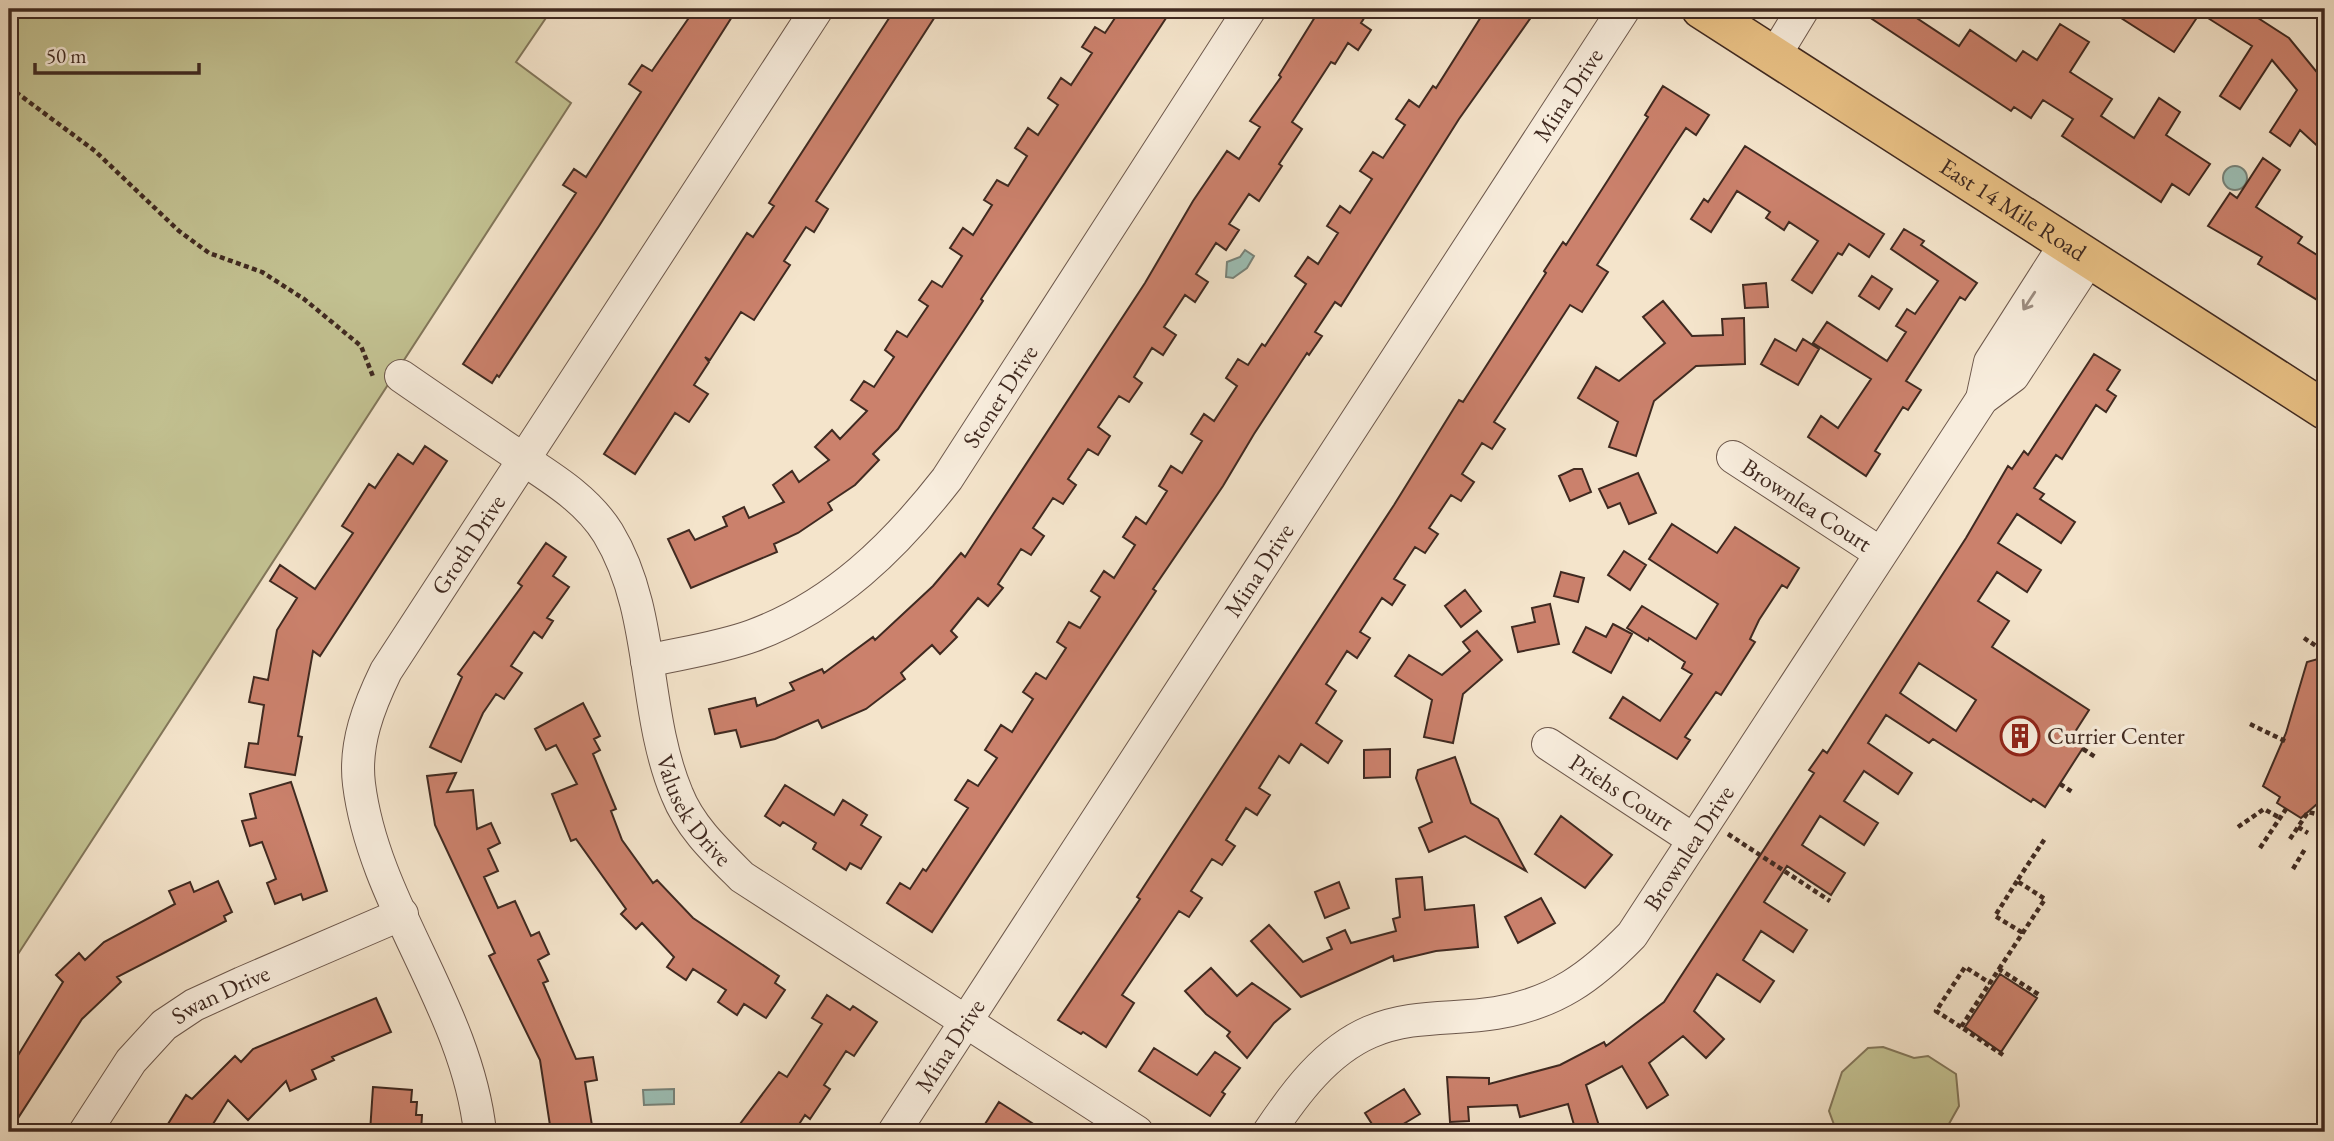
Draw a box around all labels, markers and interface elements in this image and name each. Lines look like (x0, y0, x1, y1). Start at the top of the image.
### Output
scale bar (35, 32, 200, 76)
text: 50 m (46, 42, 87, 69)
street label: Mina Drive (1526, 42, 1610, 147)
street label: East 14 Mile Road (1934, 151, 2093, 268)
one-way arrow (2022, 290, 2036, 310)
street label: Stoner Drive (955, 339, 1044, 454)
street label: Brownlea Court (1736, 451, 1878, 559)
street label: Groth Drive (424, 488, 512, 600)
street label: Mina Drive (1217, 517, 1301, 623)
building icon: Currier Center (1999, 715, 2041, 757)
place label: Currier Center (2047, 720, 2185, 751)
street label: Priehs Court (1564, 746, 1680, 838)
street label: Valusek Drive (650, 751, 739, 873)
street label: Brownlea Drive (1636, 779, 1741, 916)
street label: Swan Drive (165, 957, 274, 1031)
street label: Mina Drive (908, 993, 992, 1098)

